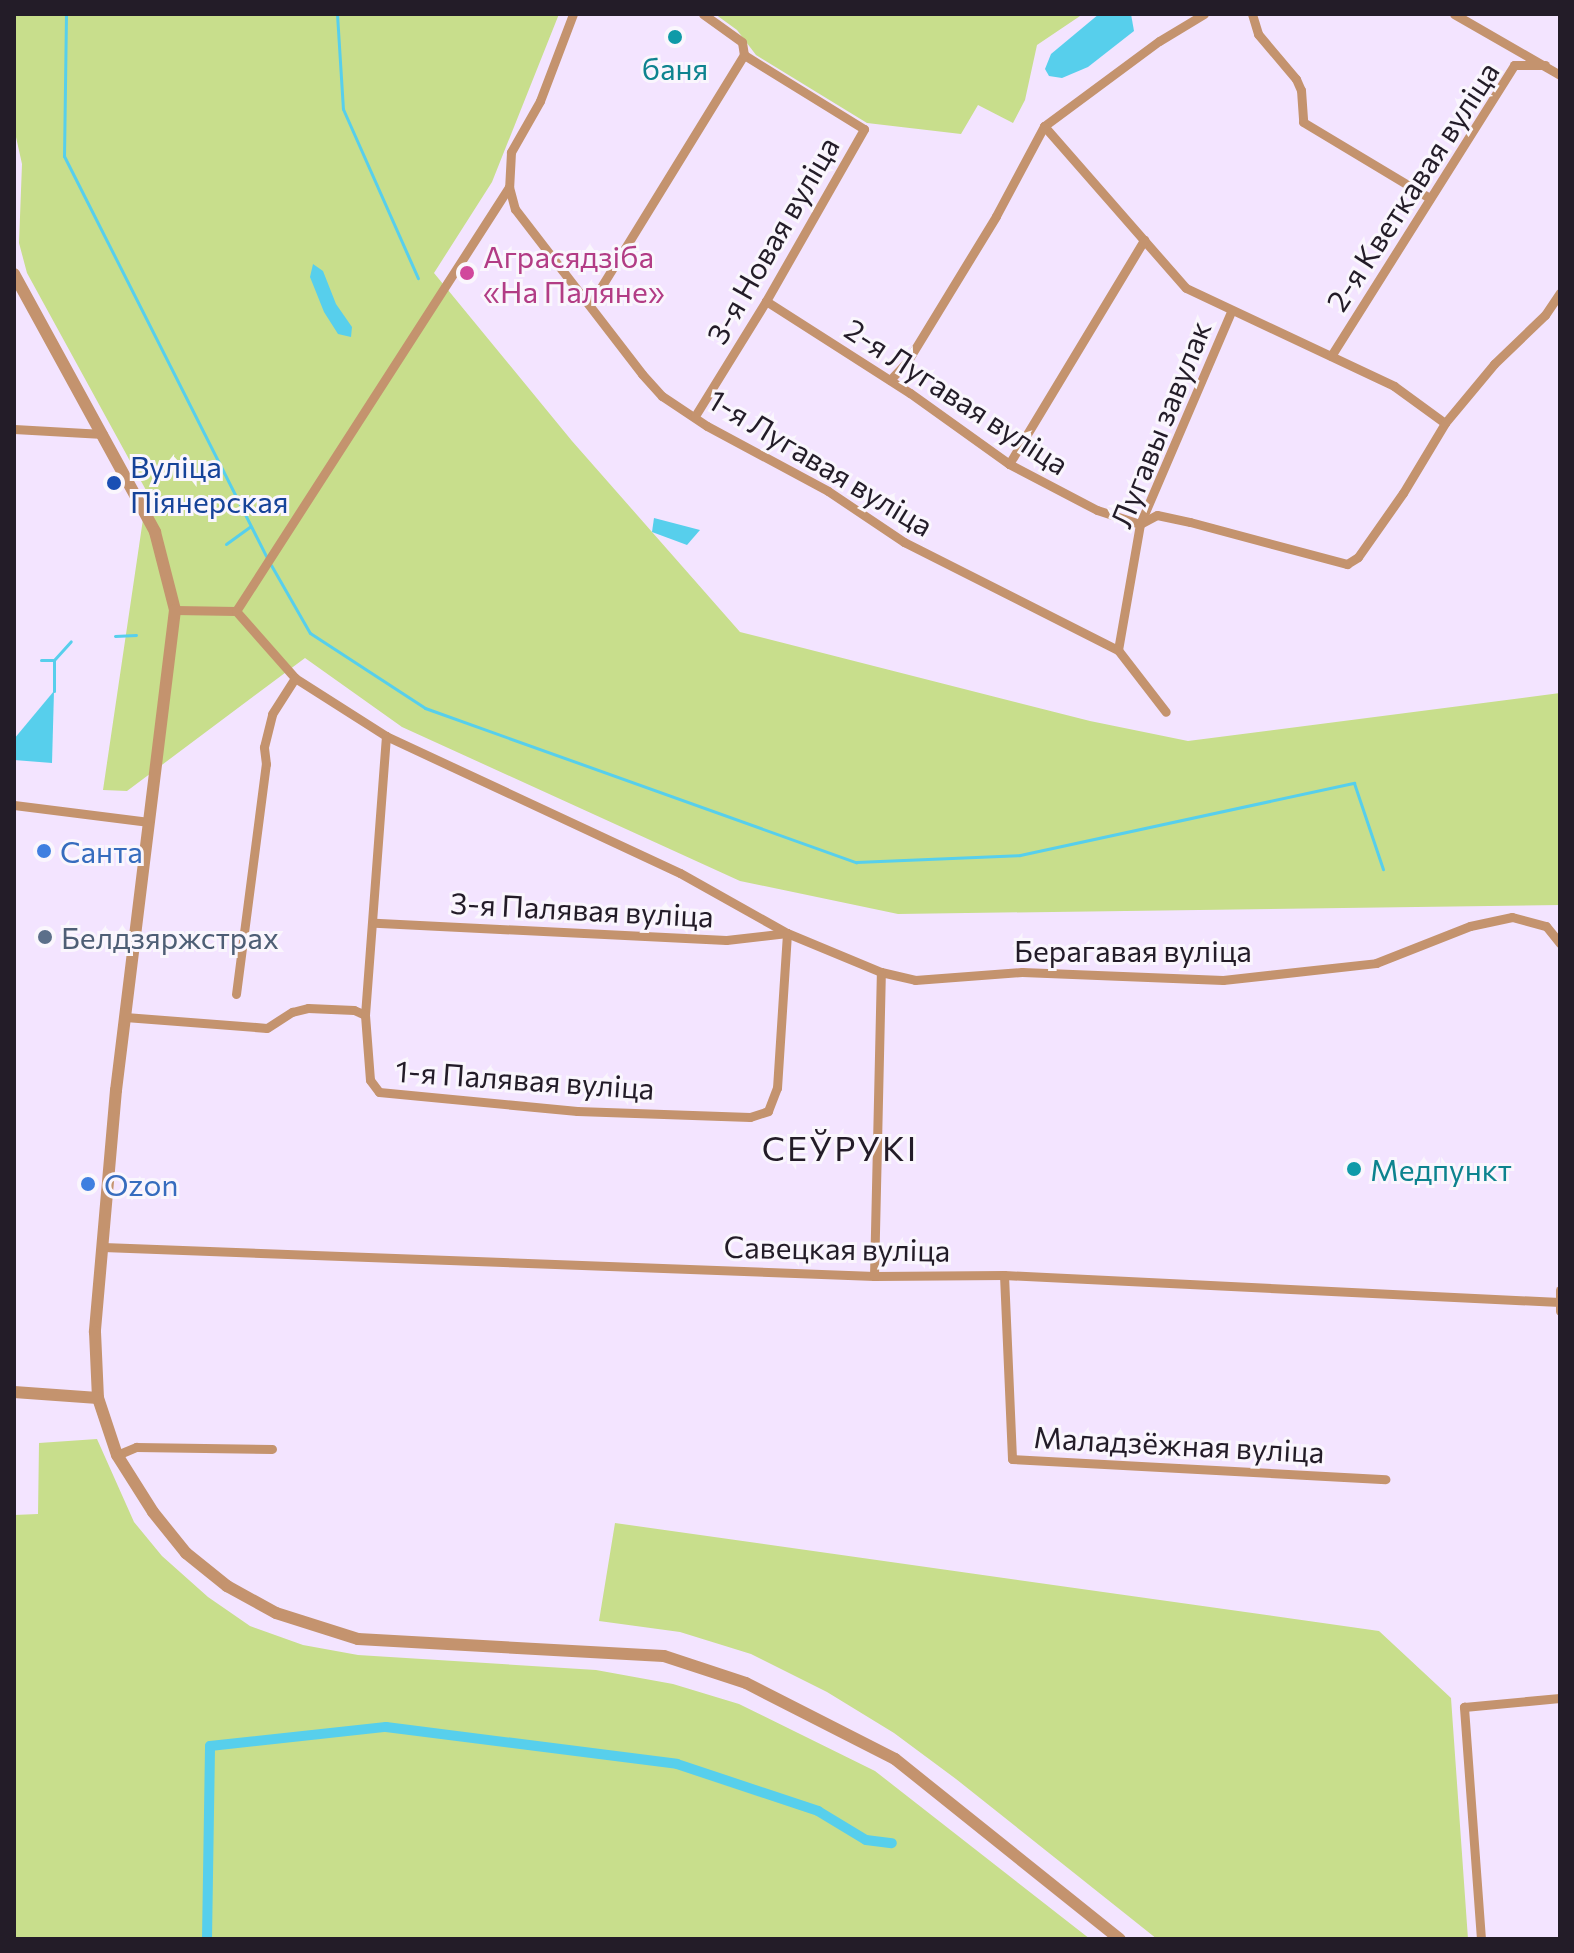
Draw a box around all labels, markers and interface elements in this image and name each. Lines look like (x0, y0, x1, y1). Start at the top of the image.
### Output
marker: баня (666, 28, 684, 46)
place label: баня (642, 50, 708, 86)
street label: 2-я Кветкавая вуліца (1318, 55, 1506, 317)
street label: 3-я Новая вуліца (698, 130, 846, 350)
place label: Аграсядзіба «На Паляне» (483, 238, 665, 308)
marker: Аграсядзіба «На Паляне» (458, 264, 476, 282)
street label: 2-я Лугавая вуліца (839, 310, 1075, 482)
street label: Лугавы завулак (1102, 315, 1218, 533)
street label: 1-я Лугавая вуліца (702, 381, 940, 543)
place label: Вуліца Піянерская (130, 448, 289, 518)
marker: Вуліца Піянерская (105, 474, 123, 492)
place label: Санта (60, 833, 143, 869)
marker: Санта (35, 842, 53, 860)
street label: 3-я Палявая вуліца (449, 884, 715, 934)
place label: Белдзяржстрах (61, 919, 279, 955)
marker: Белдзяржстрах (36, 928, 54, 946)
street label: Берагавая вуліца (1014, 932, 1252, 968)
street label: 1-я Палявая вуліца (394, 1052, 656, 1106)
district label: СЕЎРУКІ (762, 1128, 918, 1168)
place label: Медпункт (1370, 1151, 1512, 1187)
marker: Медпункт (1345, 1160, 1363, 1178)
place label: Ozon (104, 1166, 178, 1202)
marker: Ozon (79, 1175, 97, 1193)
street label: Савецкая вуліца (723, 1228, 951, 1268)
street label: Маладзёжная вуліца (1033, 1418, 1325, 1470)

